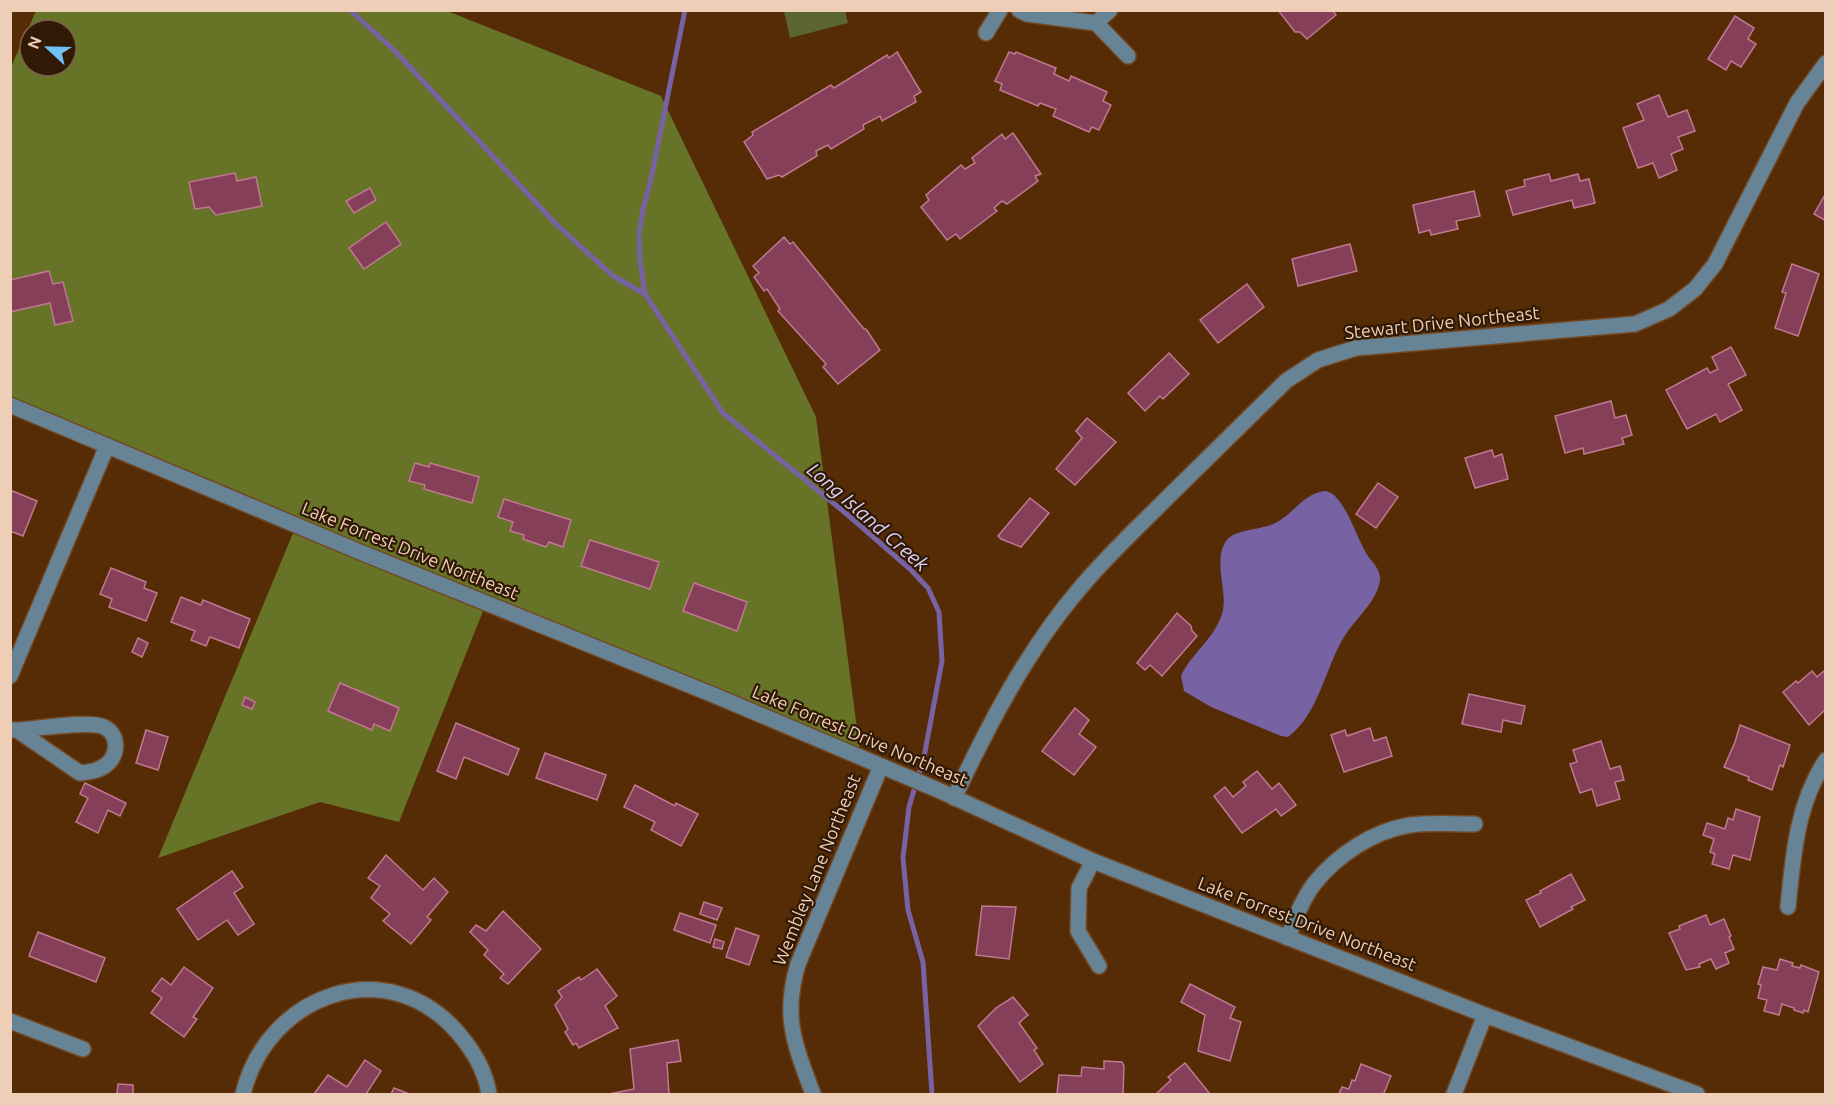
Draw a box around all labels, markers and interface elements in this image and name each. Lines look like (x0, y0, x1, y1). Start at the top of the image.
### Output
north arrow (18, 18, 78, 78)
text: N (24, 33, 45, 51)
street label: Stewart Drive Northeast (1343, 302, 1540, 342)
water label: Long Island Creek (803, 458, 934, 576)
street label: Lake Forrest Drive Northeast (299, 497, 522, 603)
street label: Lake Forrest Drive Northeast (750, 681, 971, 790)
street label: Wembley Lane Northeast (769, 771, 864, 968)
street label: Lake Forrest Drive Northeast (1195, 872, 1419, 974)

